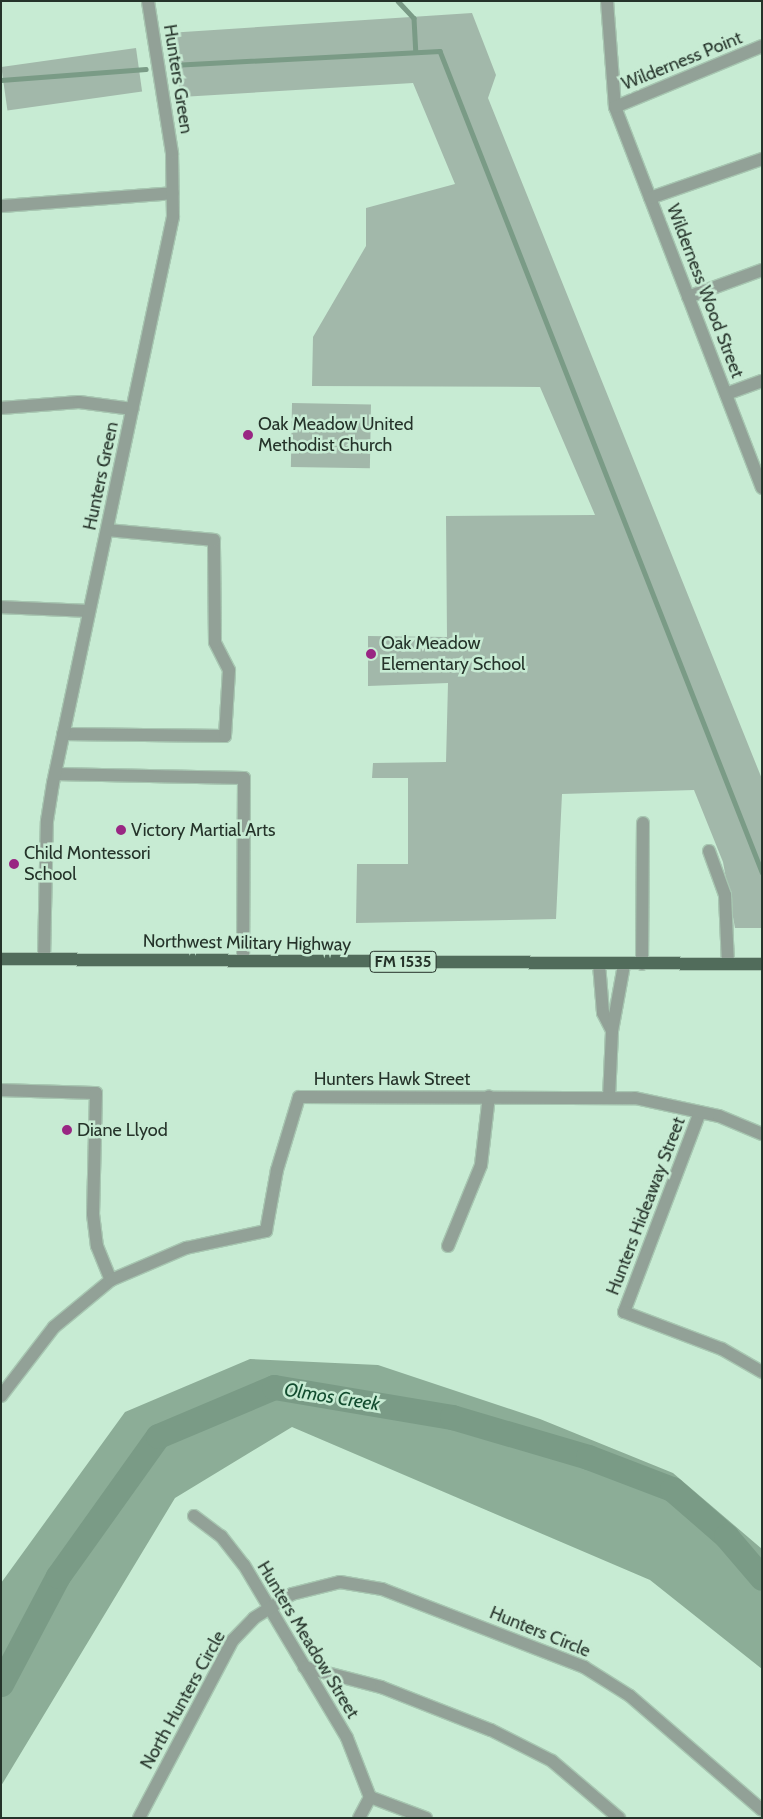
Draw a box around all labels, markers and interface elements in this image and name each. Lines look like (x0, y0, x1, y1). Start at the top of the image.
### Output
street label: Hunters Green (159, 23, 197, 135)
street label: Wilderness Point (619, 27, 745, 95)
street label: Wilderness Wood Street (662, 201, 748, 381)
place label: Oak Meadow United Methodist Church (258, 414, 413, 456)
street label: Hunters Green (79, 420, 123, 532)
marker: Oak Meadow United Methodist Church (242, 429, 254, 441)
place label: Oak Meadow Elementary School (381, 633, 525, 676)
marker: Oak Meadow Elementary School (365, 648, 377, 660)
place label: Victory Martial Arts (131, 819, 275, 841)
marker: Victory Martial Arts (115, 824, 127, 836)
place label: Child Montessori School (24, 843, 151, 886)
marker: Child Montessori School (8, 858, 20, 870)
street label: Northwest Military Highway (143, 930, 351, 956)
road number: FM 1535 (369, 949, 437, 976)
street label: Hunters Hawk Street (314, 1068, 470, 1090)
street label: Hunters Hideaway Street (602, 1114, 690, 1298)
place label: Diane Llyod (77, 1119, 168, 1141)
marker: Diane Llyod (61, 1124, 73, 1136)
water label: Olmos Creek (283, 1378, 381, 1416)
street label: Hunters Meadow Street (252, 1557, 364, 1723)
street label: Hunters Circle (486, 1602, 594, 1662)
street label: North Hunters Circle (136, 1627, 230, 1773)

